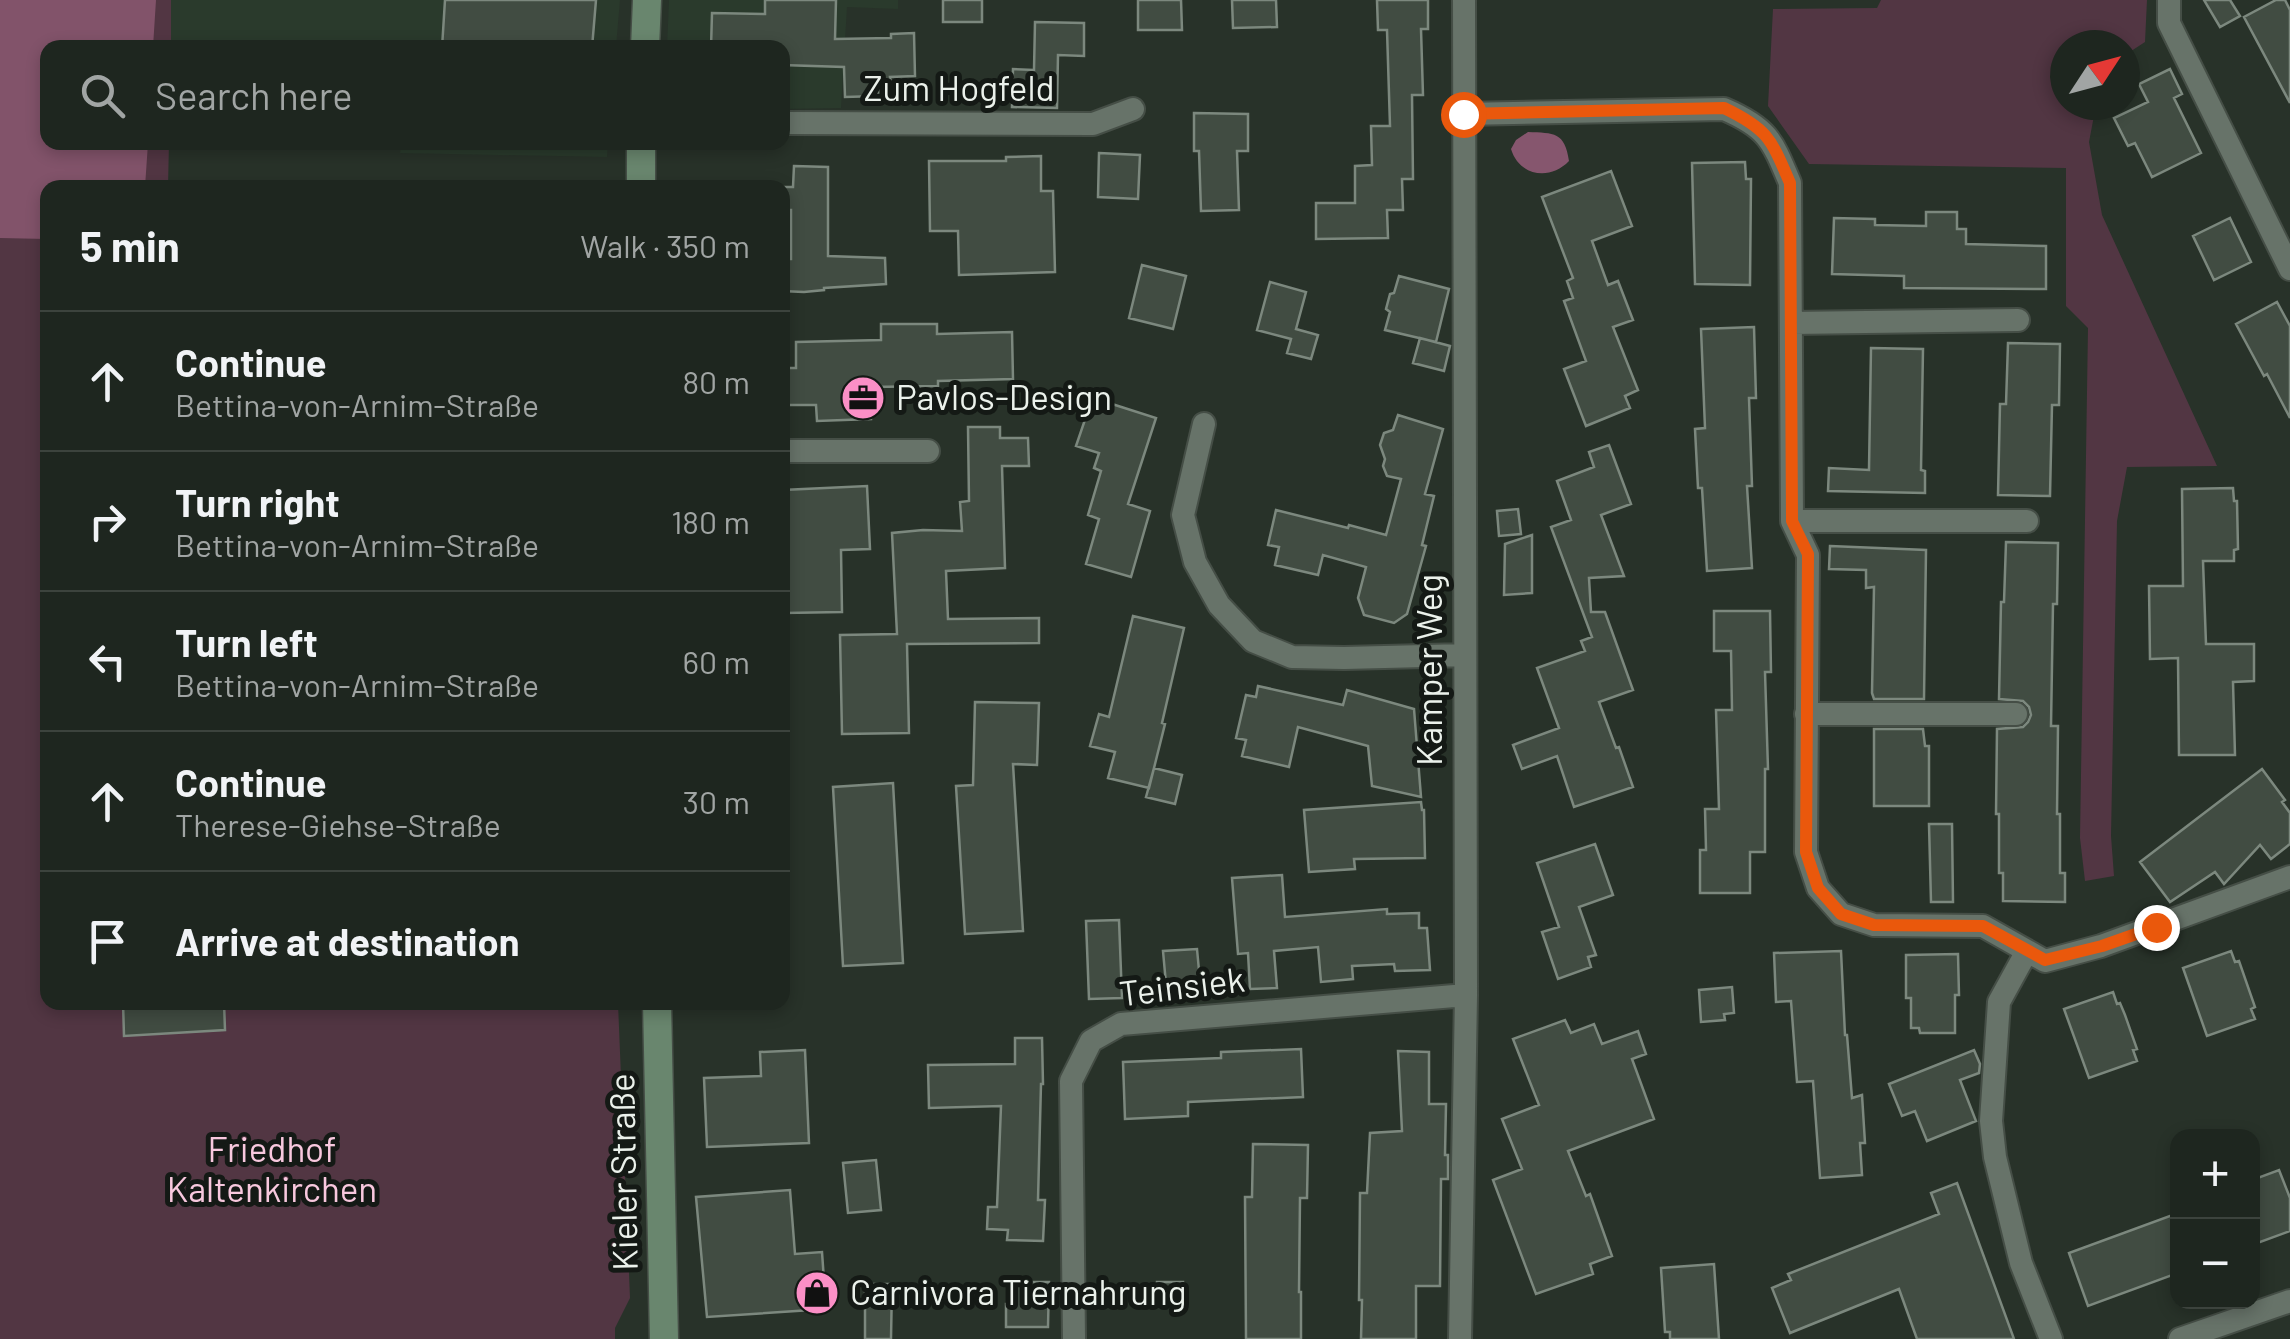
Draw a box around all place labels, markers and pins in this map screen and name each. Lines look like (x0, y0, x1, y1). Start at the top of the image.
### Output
office icon: Pavlos-Design (840, 375, 886, 421)
place label: Pavlos-Design (896, 375, 1112, 417)
shop icon: Carnivora Tiernahrung (794, 1270, 840, 1316)
place label: Carnivora Tiernahrung (850, 1270, 1187, 1312)

